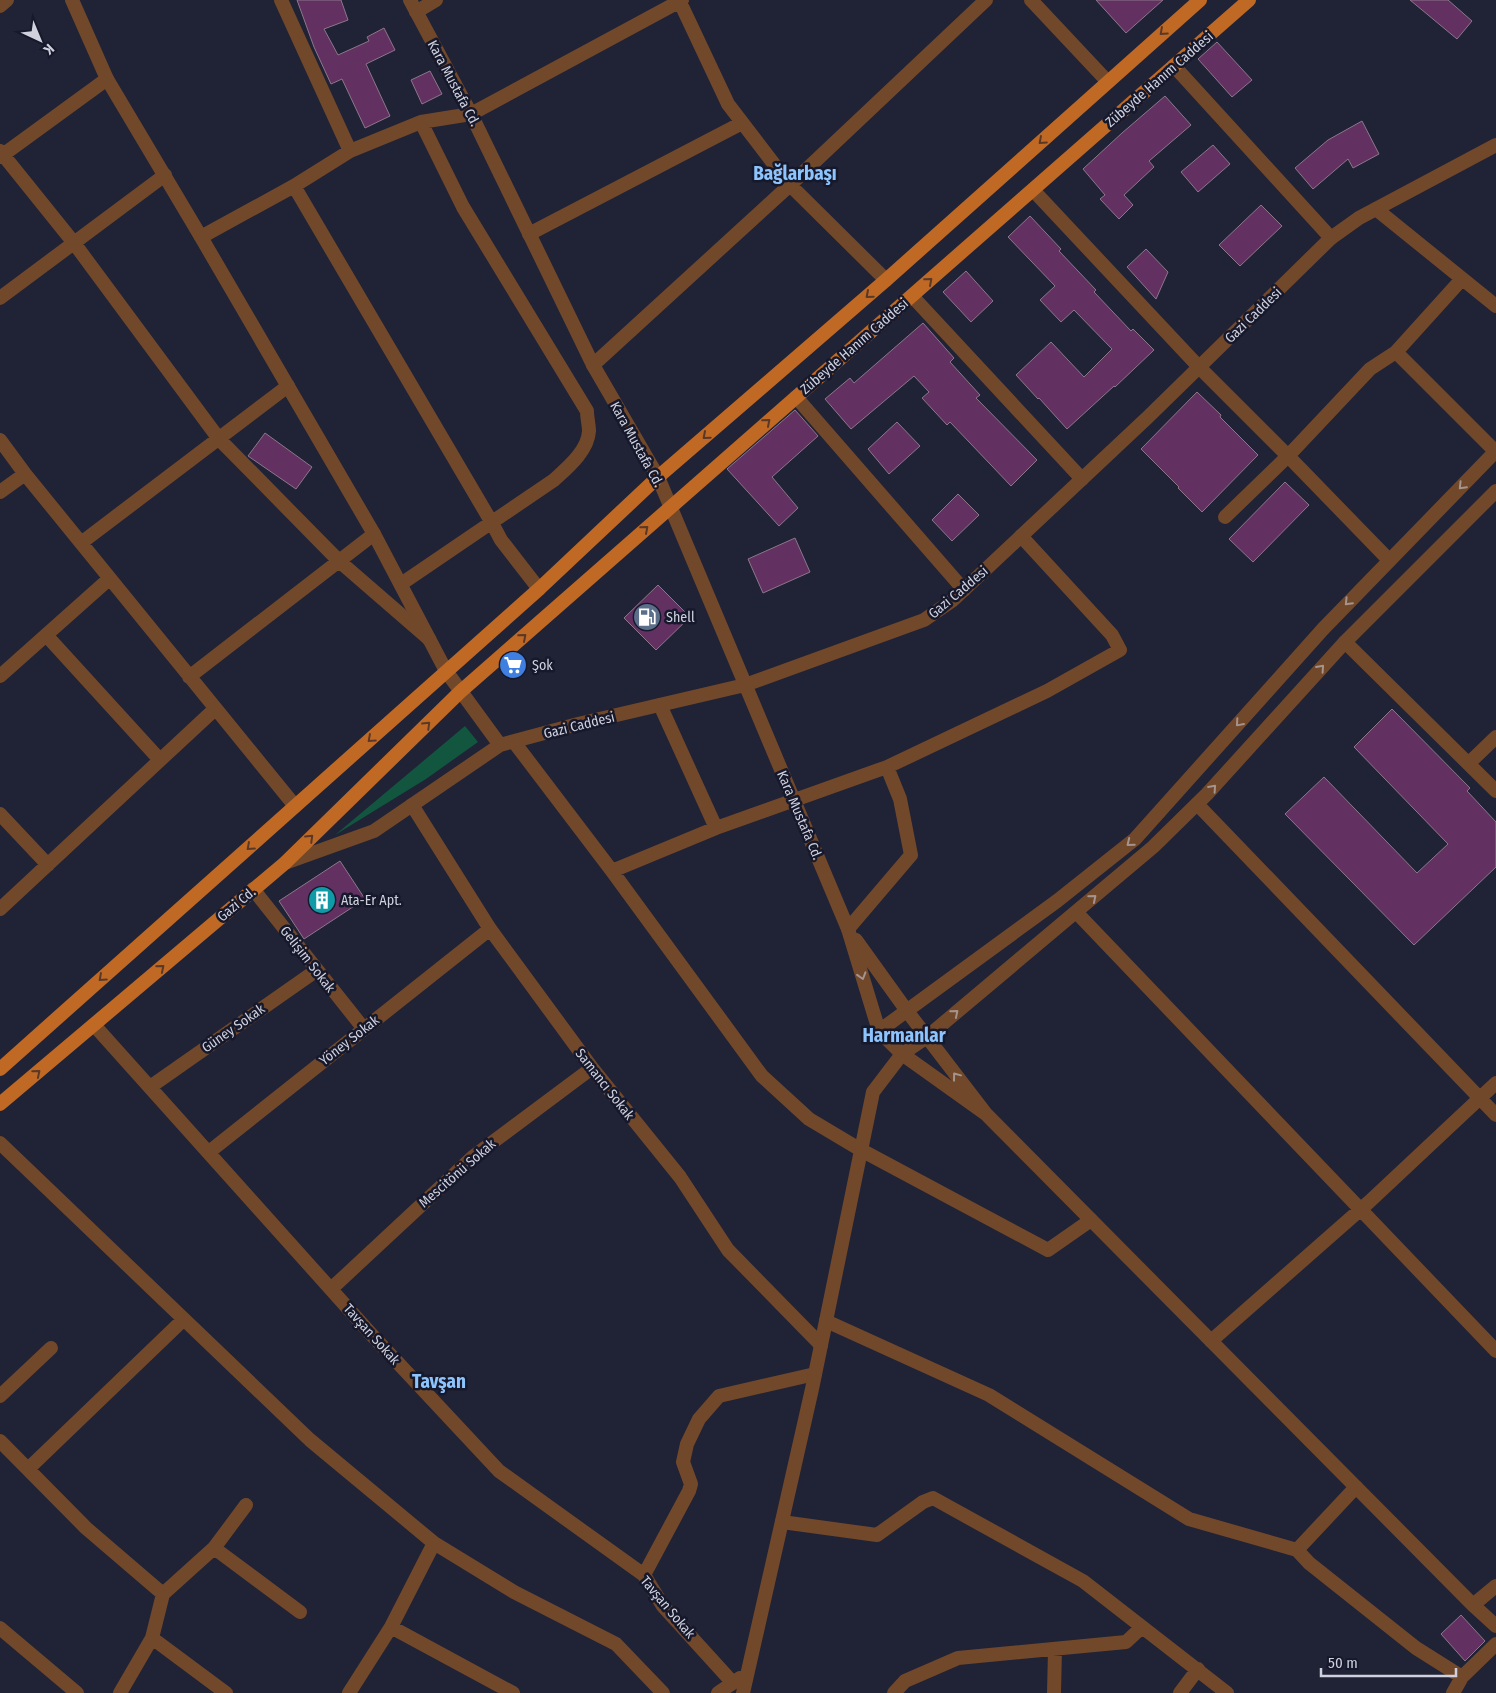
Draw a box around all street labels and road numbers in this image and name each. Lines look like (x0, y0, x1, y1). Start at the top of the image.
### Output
street label: Zübeyde Hanım Caddesi (1102, 28, 1217, 131)
street label: Kara Mustafa Cd. (424, 37, 483, 129)
street label: Gazi Caddesi (1221, 284, 1285, 347)
street label: Zübeyde Hanım Caddesi (797, 295, 912, 398)
street label: Kara Mustafa Cd. (606, 399, 667, 490)
street label: Gazi Caddesi (925, 563, 992, 622)
street label: Gazi Caddesi (542, 708, 616, 743)
street label: Kara Mustafa Cd. (773, 768, 826, 862)
street label: Gazi Cd. (214, 884, 259, 925)
street label: Gelişim Sokak (276, 923, 339, 996)
street label: Güney Sokak (198, 1000, 268, 1056)
street label: Yöney Sokak (316, 1011, 383, 1069)
street label: Samancı Sokak (572, 1045, 638, 1124)
street label: Mescitönü Sokak (415, 1135, 500, 1211)
street label: Tavşan Sokak (340, 1300, 404, 1369)
street label: Tavşan Sokak (637, 1573, 699, 1642)

